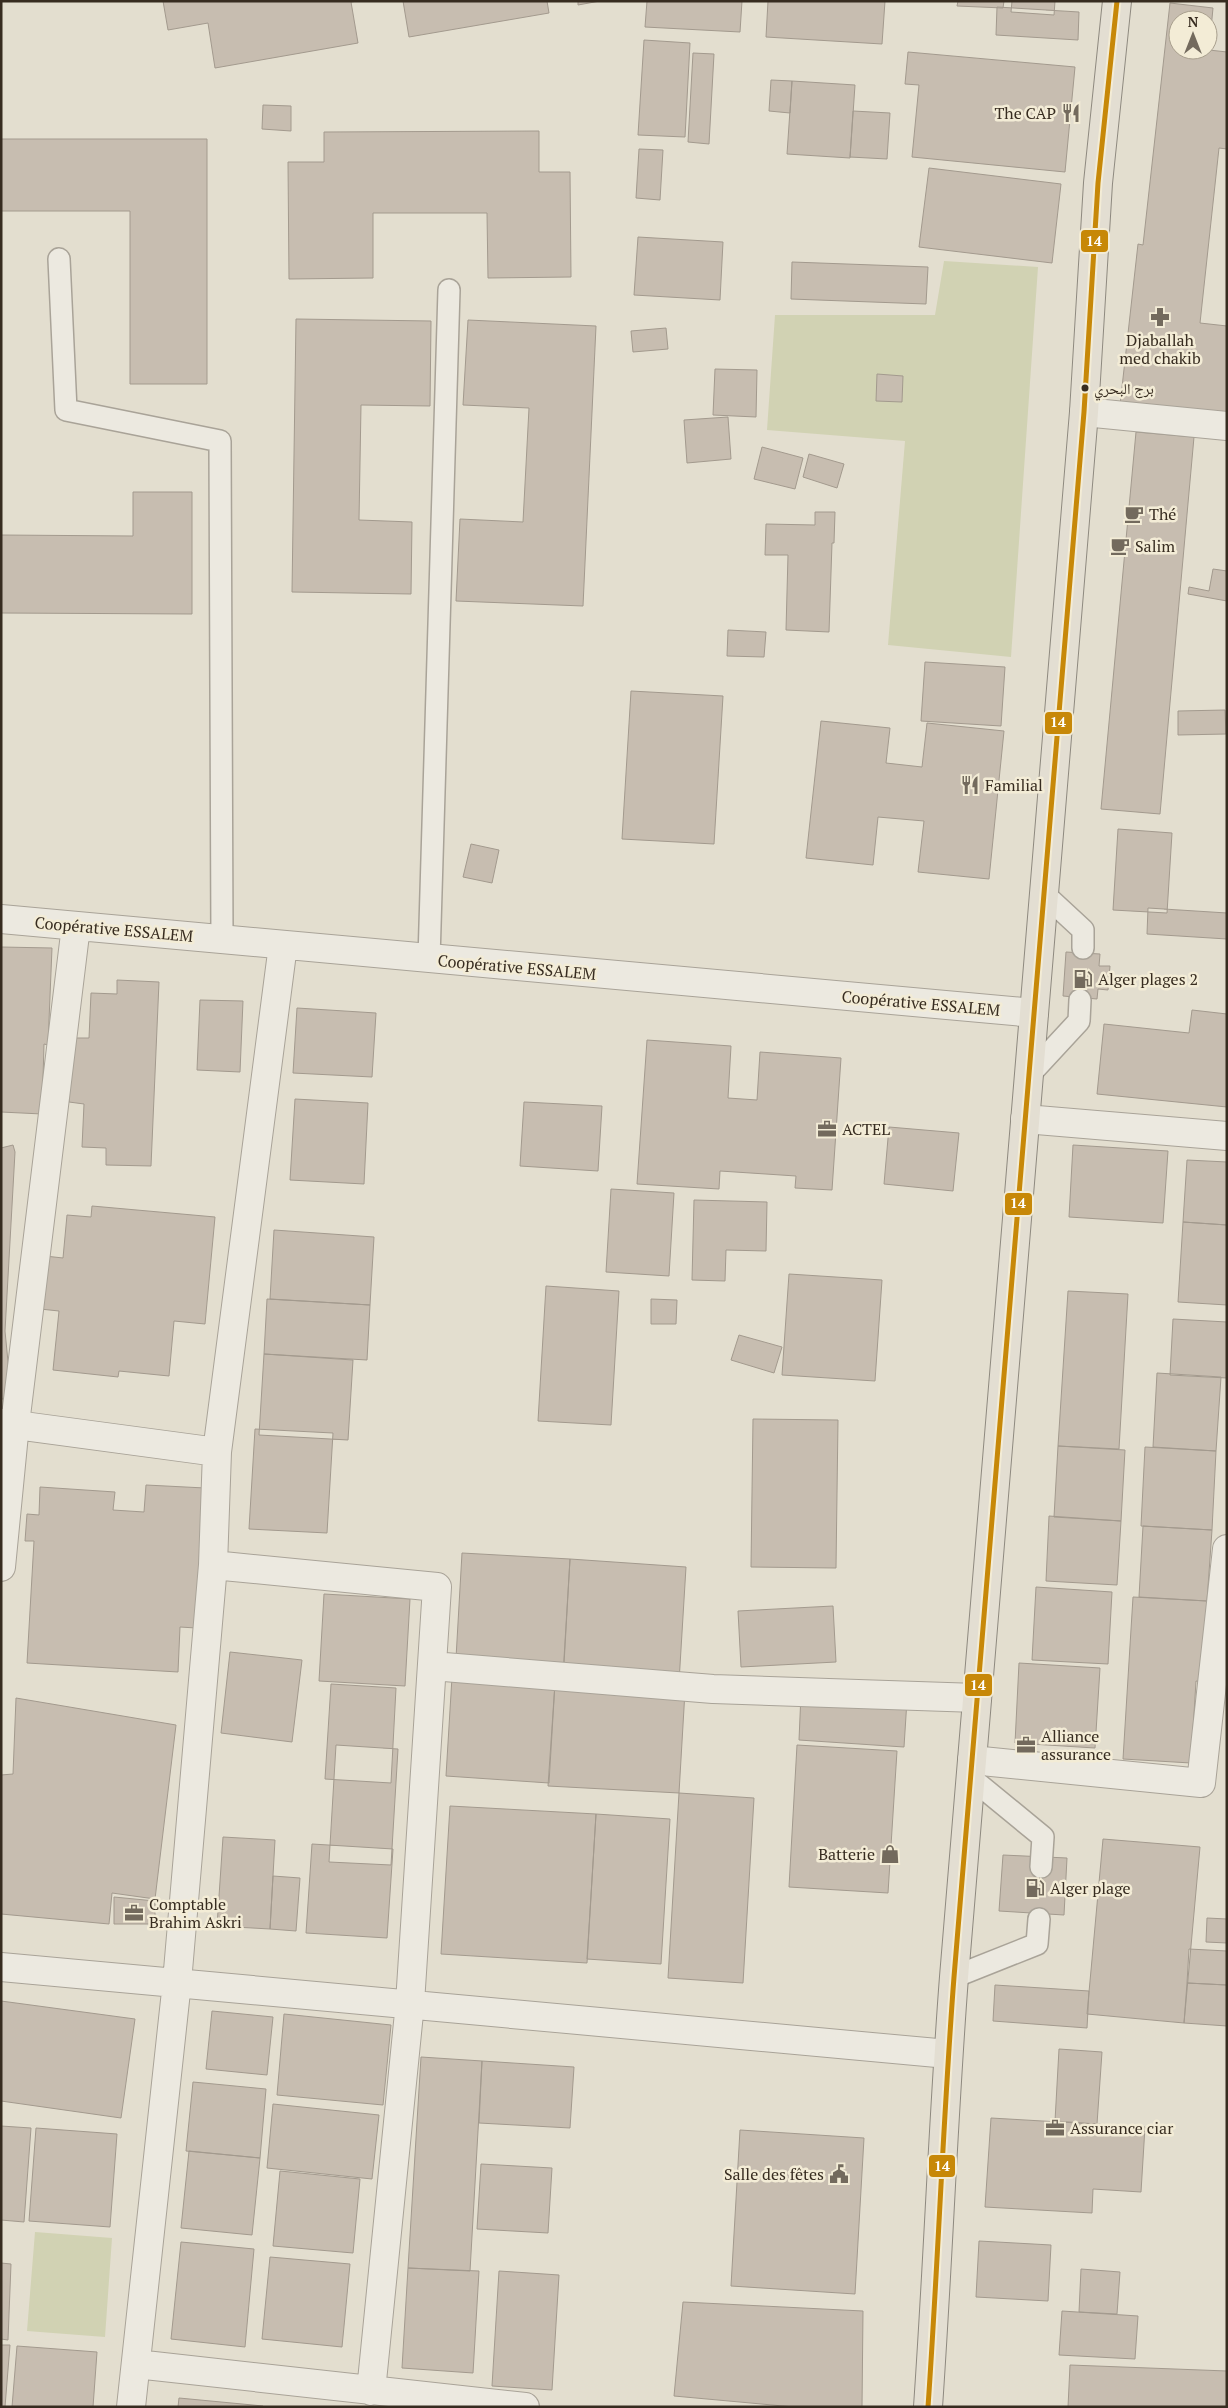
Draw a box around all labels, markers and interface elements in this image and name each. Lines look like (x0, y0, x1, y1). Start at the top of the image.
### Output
north arrow (1168, 10, 1218, 60)
text: N (1188, 12, 1199, 31)
place label: The CAP (994, 102, 1056, 124)
restaurant icon: The CAP (1060, 102, 1082, 124)
line badge: 14 (1080, 229, 1109, 253)
text: 14 (1086, 231, 1102, 250)
pharmacy icon: Djaballah med chakib (1149, 306, 1171, 328)
place label: Djaballah med chakib (1119, 329, 1201, 369)
place label: برج البحري (1094, 378, 1154, 401)
marker: برج البحري (1080, 383, 1090, 393)
cafe icon: Thé (1123, 503, 1145, 525)
place label: Thé (1149, 503, 1176, 525)
cafe icon: Salim (1109, 535, 1131, 557)
place label: Salim (1135, 535, 1175, 557)
line badge: 14 (1044, 711, 1073, 735)
text: 14 (1050, 712, 1066, 731)
restaurant icon: Familial (959, 774, 981, 796)
place label: Familial (985, 774, 1043, 796)
street label: Coopérative ESSALEM (34, 911, 194, 947)
street label: Coopérative ESSALEM (437, 949, 597, 985)
fuel station icon: Alger plages 2 (1072, 968, 1094, 990)
place label: Alger plages 2 (1098, 968, 1198, 990)
street label: Coopérative ESSALEM (841, 985, 1001, 1021)
office icon: ACTEL (816, 1118, 838, 1140)
place label: ACTEL (842, 1118, 890, 1140)
line badge: 14 (1004, 1192, 1033, 1216)
text: 14 (1010, 1193, 1026, 1212)
line badge: 14 (964, 1673, 993, 1697)
text: 14 (970, 1675, 986, 1694)
place label: Alliance assurance (1041, 1725, 1111, 1765)
office icon: Alliance assurance (1015, 1734, 1037, 1756)
place label: Batterie (818, 1843, 875, 1865)
shop icon: Batterie (879, 1843, 901, 1865)
fuel station icon: Alger plage (1024, 1877, 1046, 1899)
place label: Alger plage (1050, 1877, 1131, 1899)
place label: Comptable Brahim Askri (149, 1893, 242, 1933)
office icon: Comptable Brahim Askri (123, 1902, 145, 1924)
office icon: Assurance ciar (1044, 2117, 1066, 2139)
place label: Assurance ciar (1070, 2117, 1174, 2139)
line badge: 14 (928, 2154, 956, 2178)
text: 14 (934, 2156, 950, 2175)
place label: Salle des fêtes (724, 2163, 824, 2185)
public building icon: Salle des fêtes (828, 2163, 850, 2185)

